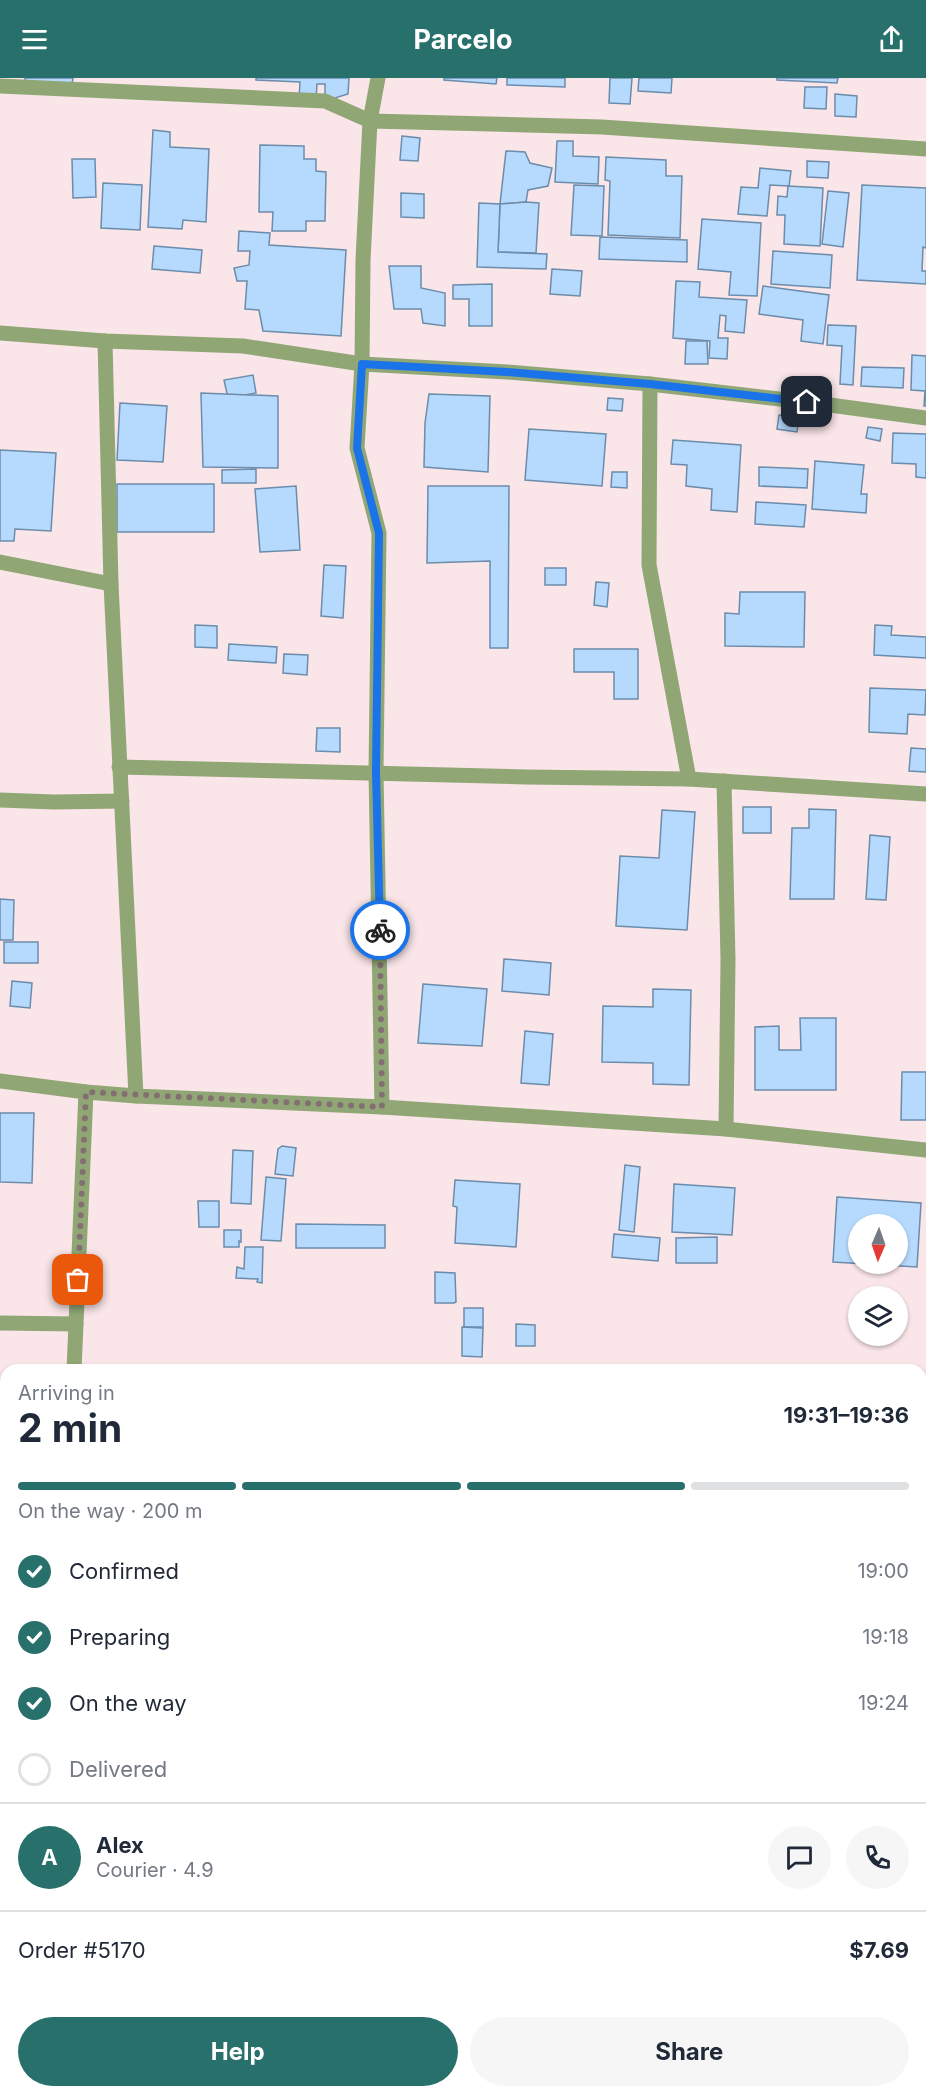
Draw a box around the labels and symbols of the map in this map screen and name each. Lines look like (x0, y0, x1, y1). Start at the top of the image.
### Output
pin (781, 376, 832, 427)
courier (350, 900, 410, 960)
north arrow (848, 1214, 908, 1274)
pin (52, 1254, 103, 1305)

